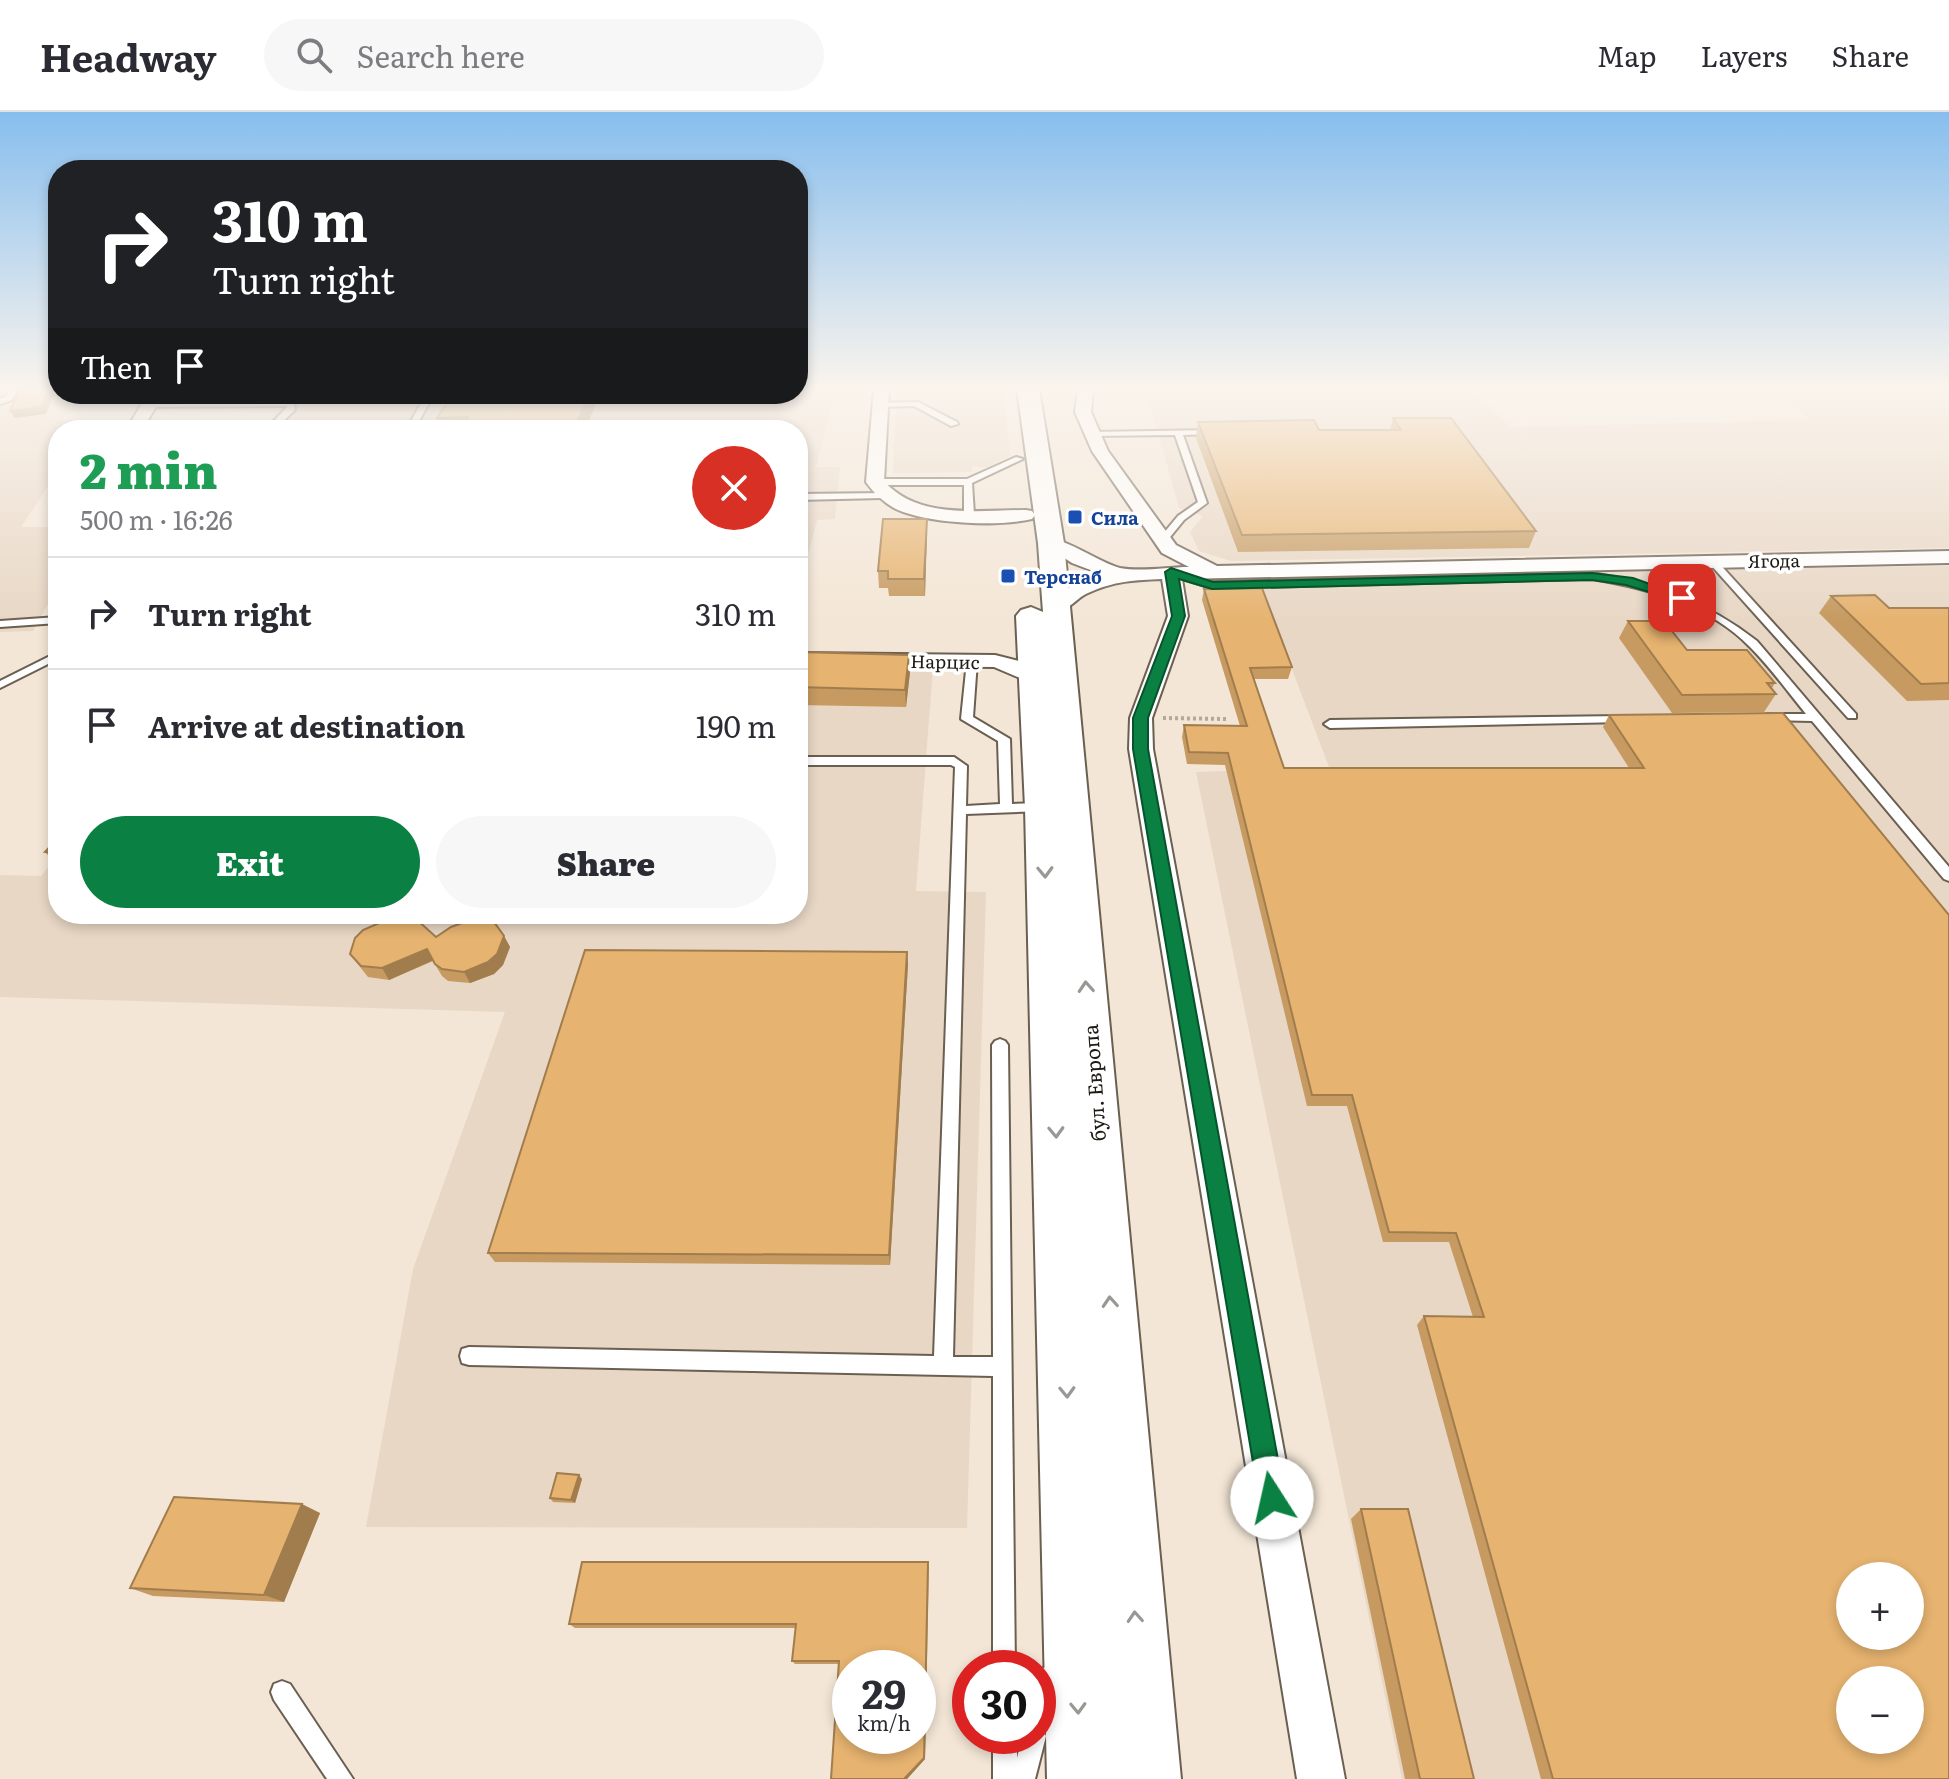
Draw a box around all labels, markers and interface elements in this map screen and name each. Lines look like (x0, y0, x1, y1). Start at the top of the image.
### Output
search box (264, 19, 824, 91)
text: Headway (40, 27, 216, 84)
icon: search (292, 33, 336, 77)
text: Search here (356, 33, 525, 77)
text: Map (1597, 34, 1656, 76)
text: Layers (1700, 34, 1787, 76)
text: Share (1831, 34, 1909, 76)
text: 310 m (212, 176, 368, 259)
icon: right (80, 192, 184, 296)
text: Turn right (212, 252, 395, 305)
text: Then (80, 344, 152, 388)
icon: arrive (168, 344, 212, 388)
text: 2 min (80, 433, 218, 504)
button: close (692, 446, 776, 530)
text: 500 m · 16:26 (80, 499, 233, 538)
place label: Сила (1091, 504, 1139, 531)
marker: Сила (1066, 508, 1084, 526)
street label: Ягода (1748, 546, 1801, 574)
place label: Терснаб (1024, 563, 1102, 590)
pin (1648, 564, 1716, 632)
marker: Терснаб (999, 567, 1017, 585)
icon: arrive (1660, 576, 1704, 620)
icon: right (80, 591, 124, 635)
text: Turn right (148, 591, 312, 635)
text: 310 m (695, 591, 776, 635)
street label: Нарцис (910, 647, 980, 675)
icon: arrive (80, 703, 124, 747)
text: Arrive at destination (148, 703, 465, 747)
text: 190 m (696, 703, 776, 747)
button: Exit (80, 816, 420, 908)
button: Share (436, 816, 776, 908)
one-way arrow (1037, 866, 1054, 879)
one-way arrow (1078, 980, 1095, 993)
street label: бул. Европа (1074, 1023, 1112, 1143)
one-way arrow (1047, 1126, 1064, 1139)
one-way arrow (1102, 1295, 1119, 1308)
one-way arrow (1058, 1386, 1075, 1399)
position arrow (1230, 1456, 1314, 1540)
map controls (1836, 1562, 1924, 1754)
button: + (1836, 1562, 1924, 1650)
one-way arrow (1126, 1611, 1143, 1624)
speed limit sign: 30 (952, 1650, 1056, 1754)
text: 29 (862, 1662, 906, 1721)
button: − (1836, 1666, 1924, 1754)
one-way arrow (1070, 1702, 1087, 1715)
text: km/h (857, 1707, 911, 1737)

